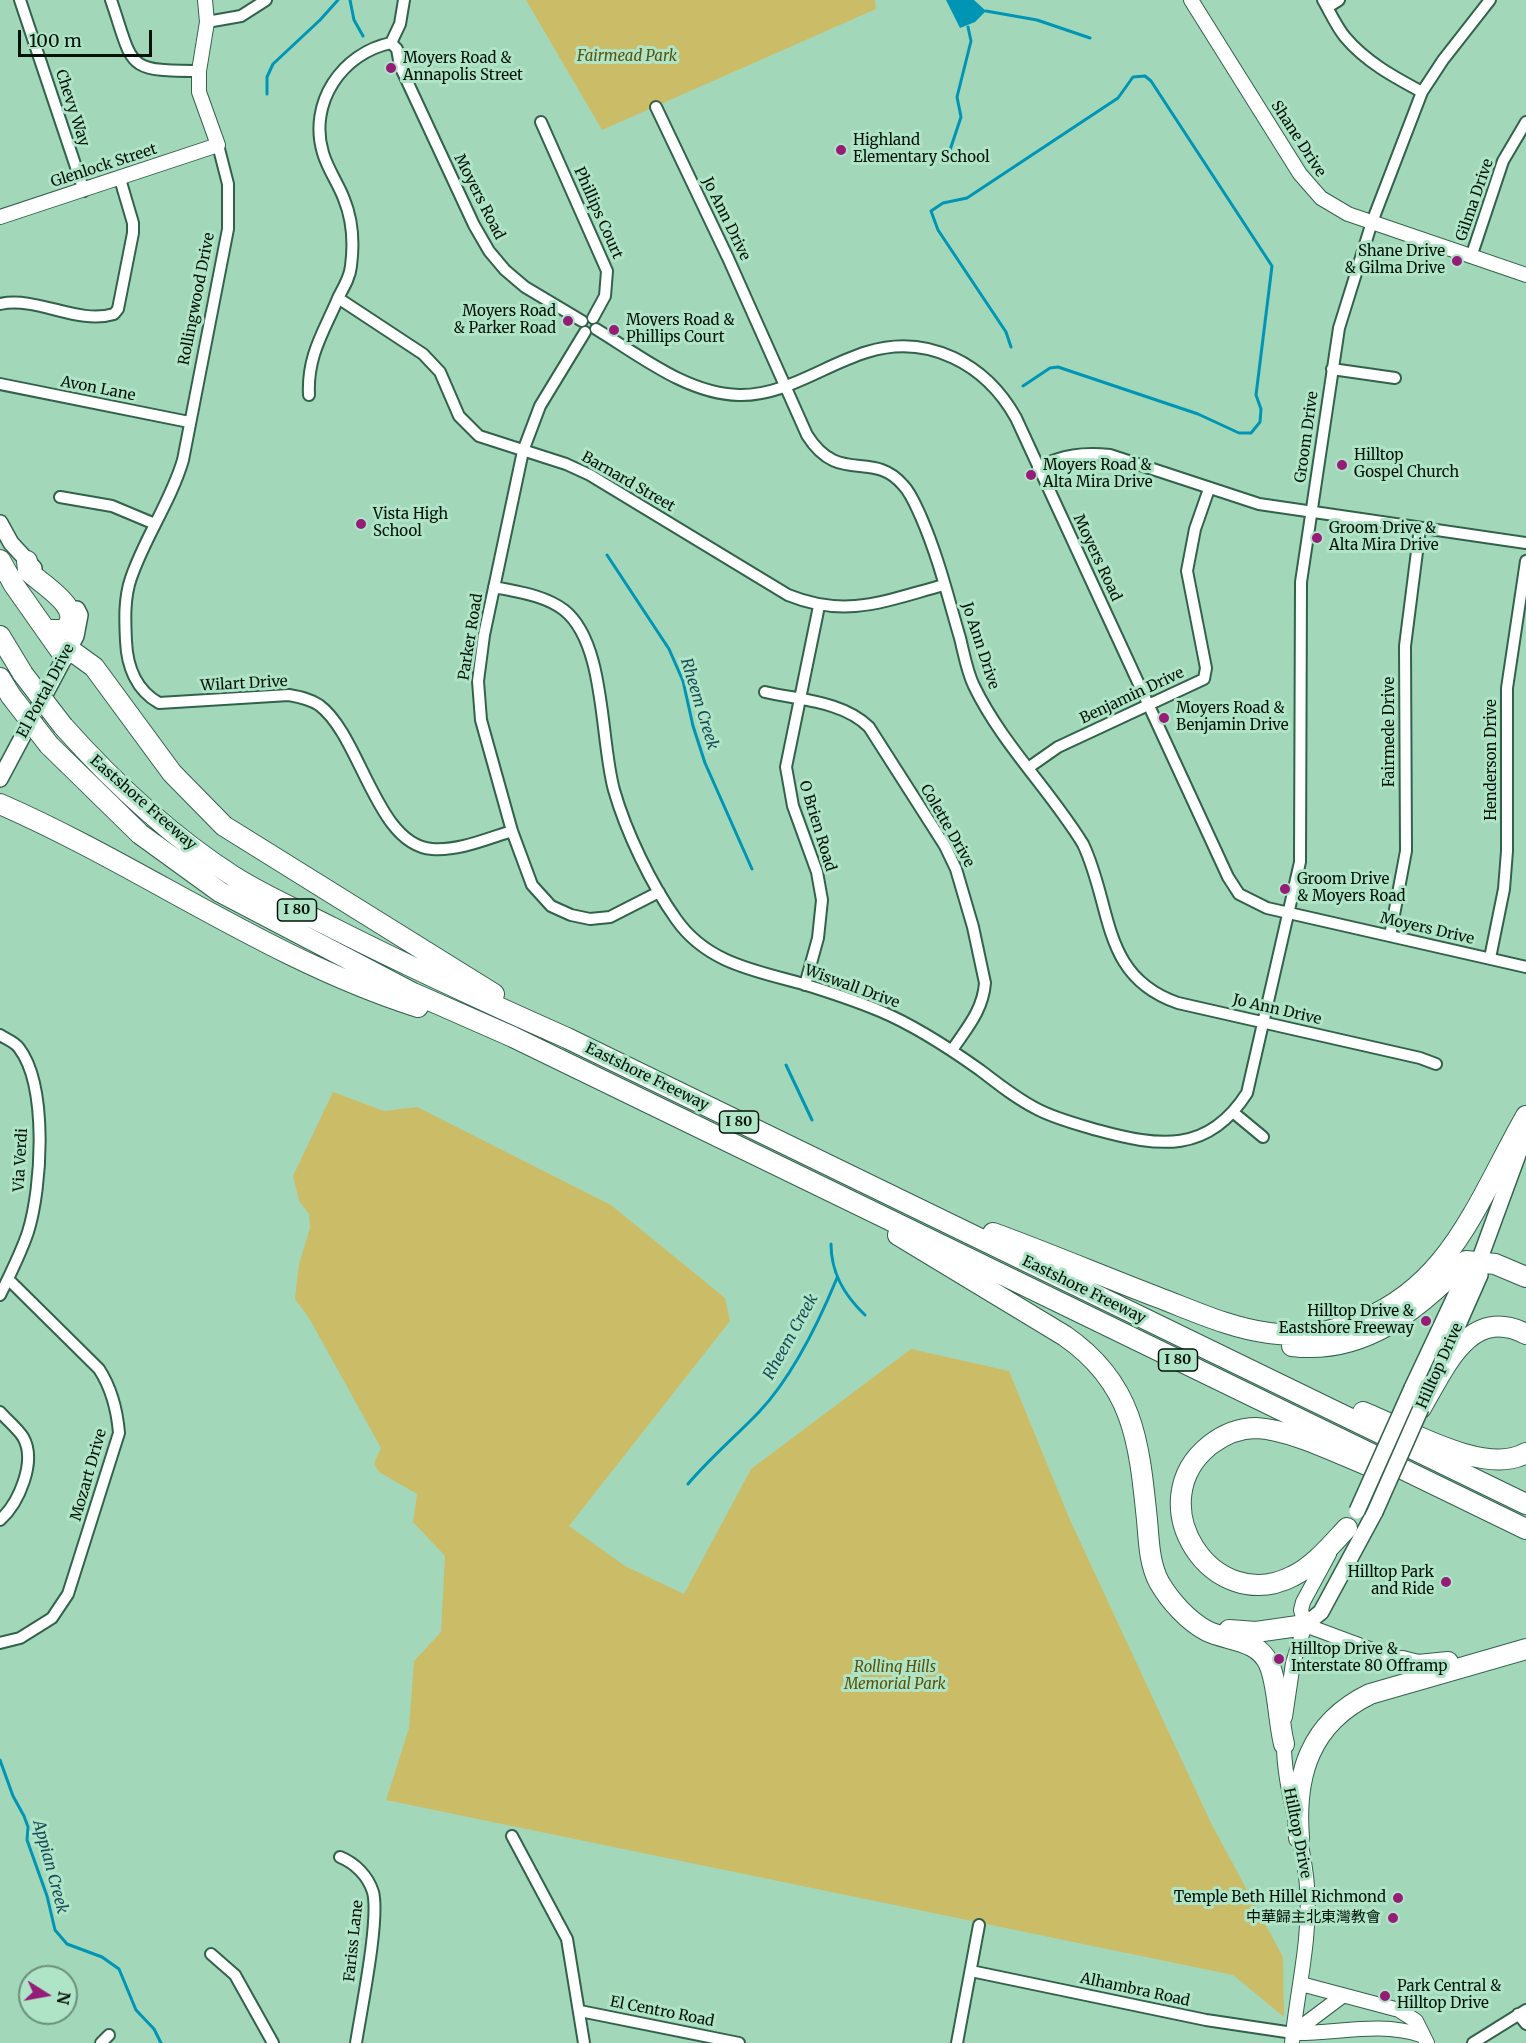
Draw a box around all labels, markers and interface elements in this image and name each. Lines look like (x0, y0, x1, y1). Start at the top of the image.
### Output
scale bar (21, 18, 154, 56)
text: 100 m (29, 29, 82, 52)
park label: Fairmead Park (577, 48, 677, 66)
place label: Moyers Road & Annapolis Street (403, 50, 523, 85)
marker: Moyers Road & Annapolis Street (384, 61, 398, 75)
street label: Chevy Way (51, 67, 93, 149)
street label: Shane Drive (1267, 98, 1329, 180)
place label: Highland Elementary School (853, 132, 990, 167)
street label: Glenlock Street (49, 140, 159, 192)
marker: Highland Elementary School (834, 143, 848, 157)
street label: Moyers Road (450, 151, 508, 243)
street label: Gilma Drive (1453, 157, 1497, 243)
street label: Phillips Court (570, 164, 626, 262)
street label: Jo Ann Drive (698, 174, 754, 264)
street label: Rollingwood Drive (175, 231, 219, 367)
place label: Shane Drive & Gilma Drive (1344, 243, 1445, 278)
marker: Shane Drive & Gilma Drive (1450, 254, 1464, 268)
place label: Moyers Road & Parker Road (454, 303, 556, 338)
place label: Moyers Road & Phillips Court (626, 312, 735, 347)
marker: Moyers Road & Parker Road (561, 314, 575, 328)
marker: Moyers Road & Phillips Court (607, 323, 621, 337)
street label: Avon Lane (59, 373, 137, 405)
street label: Groom Drive (1292, 390, 1322, 484)
place label: Hilltop Gospel Church (1354, 447, 1459, 482)
street label: Barnard Street (578, 448, 678, 516)
place label: Moyers Road & Alta Mira Drive (1043, 457, 1153, 492)
marker: Hilltop Gospel Church (1335, 458, 1349, 472)
marker: Moyers Road & Alta Mira Drive (1024, 468, 1038, 482)
place label: Vista High School (373, 506, 448, 541)
street label: Moyers Road (1069, 512, 1125, 604)
marker: Vista High School (354, 517, 368, 531)
place label: Groom Drive & Alta Mira Drive (1329, 520, 1439, 555)
marker: Groom Drive & Alta Mira Drive (1310, 531, 1324, 545)
street label: Parker Road (455, 592, 487, 682)
street label: Jo Ann Drive (957, 600, 1003, 692)
street label: El Portal Drive (14, 641, 78, 741)
water label: Rheem Creek (676, 656, 722, 752)
street label: Benjamin Drive (1077, 664, 1187, 728)
street label: Wilart Drive (200, 673, 288, 695)
street label: Fairmede Drive (1381, 677, 1399, 787)
street label: Henderson Drive (1483, 699, 1501, 821)
place label: Moyers Road & Benjamin Drive (1176, 700, 1289, 735)
marker: Moyers Road & Benjamin Drive (1157, 711, 1171, 725)
street label: Eastshore Freeway (86, 752, 200, 854)
street label: O Brien Road (795, 779, 839, 873)
street label: Colette Drive (916, 781, 978, 871)
place label: Groom Drive & Moyers Road (1297, 871, 1406, 906)
marker: Groom Drive & Moyers Road (1278, 882, 1292, 896)
road number: I 80 (278, 899, 316, 921)
street label: Moyers Drive (1378, 909, 1476, 949)
street label: Wiswall Drive (802, 962, 902, 1012)
street label: Jo Ann Drive (1231, 991, 1323, 1029)
street label: Eastshore Freeway (582, 1039, 712, 1115)
road number: I 80 (720, 1111, 758, 1133)
street label: Via Verdi (10, 1128, 32, 1192)
street label: Eastshore Freeway (1019, 1252, 1149, 1328)
water label: Rheem Creek (760, 1291, 822, 1383)
place label: Hilltop Drive & Eastshore Freeway (1279, 1303, 1414, 1338)
marker: Hilltop Drive & Eastshore Freeway (1419, 1314, 1433, 1328)
street label: Hilltop Drive (1413, 1320, 1467, 1412)
road number: I 80 (1158, 1349, 1198, 1371)
street label: Mozart Drive (67, 1427, 111, 1523)
place label: Hilltop Park and Ride (1348, 1564, 1434, 1599)
marker: Hilltop Park and Ride (1439, 1575, 1453, 1589)
place label: Hilltop Drive & Interstate 80 Offramp (1291, 1641, 1447, 1676)
marker: Hilltop Drive & Interstate 80 Offramp (1272, 1652, 1286, 1666)
park label: Rolling Hills Memorial Park (844, 1659, 946, 1694)
street label: Hilltop Drive (1279, 1786, 1315, 1880)
water label: Appian Creek (28, 1818, 72, 1916)
place label: Temple Beth Hillel Richmond (1174, 1889, 1386, 1907)
marker: Temple Beth Hillel Richmond (1391, 1891, 1405, 1905)
street label: Fariss Lane (341, 1899, 367, 1983)
place label: 中華歸主北東灣教會 (1246, 1909, 1381, 1927)
marker: 中華歸主北東灣教會 (1386, 1911, 1400, 1925)
north arrow (18, 1965, 78, 2025)
street label: Alhambra Road (1079, 1970, 1191, 2010)
place label: Park Central & Hilltop Drive (1397, 1978, 1501, 2013)
marker: Park Central & Hilltop Drive (1378, 1989, 1392, 2003)
text: N (53, 1990, 75, 2006)
street label: El Centro Road (608, 1993, 716, 2031)

